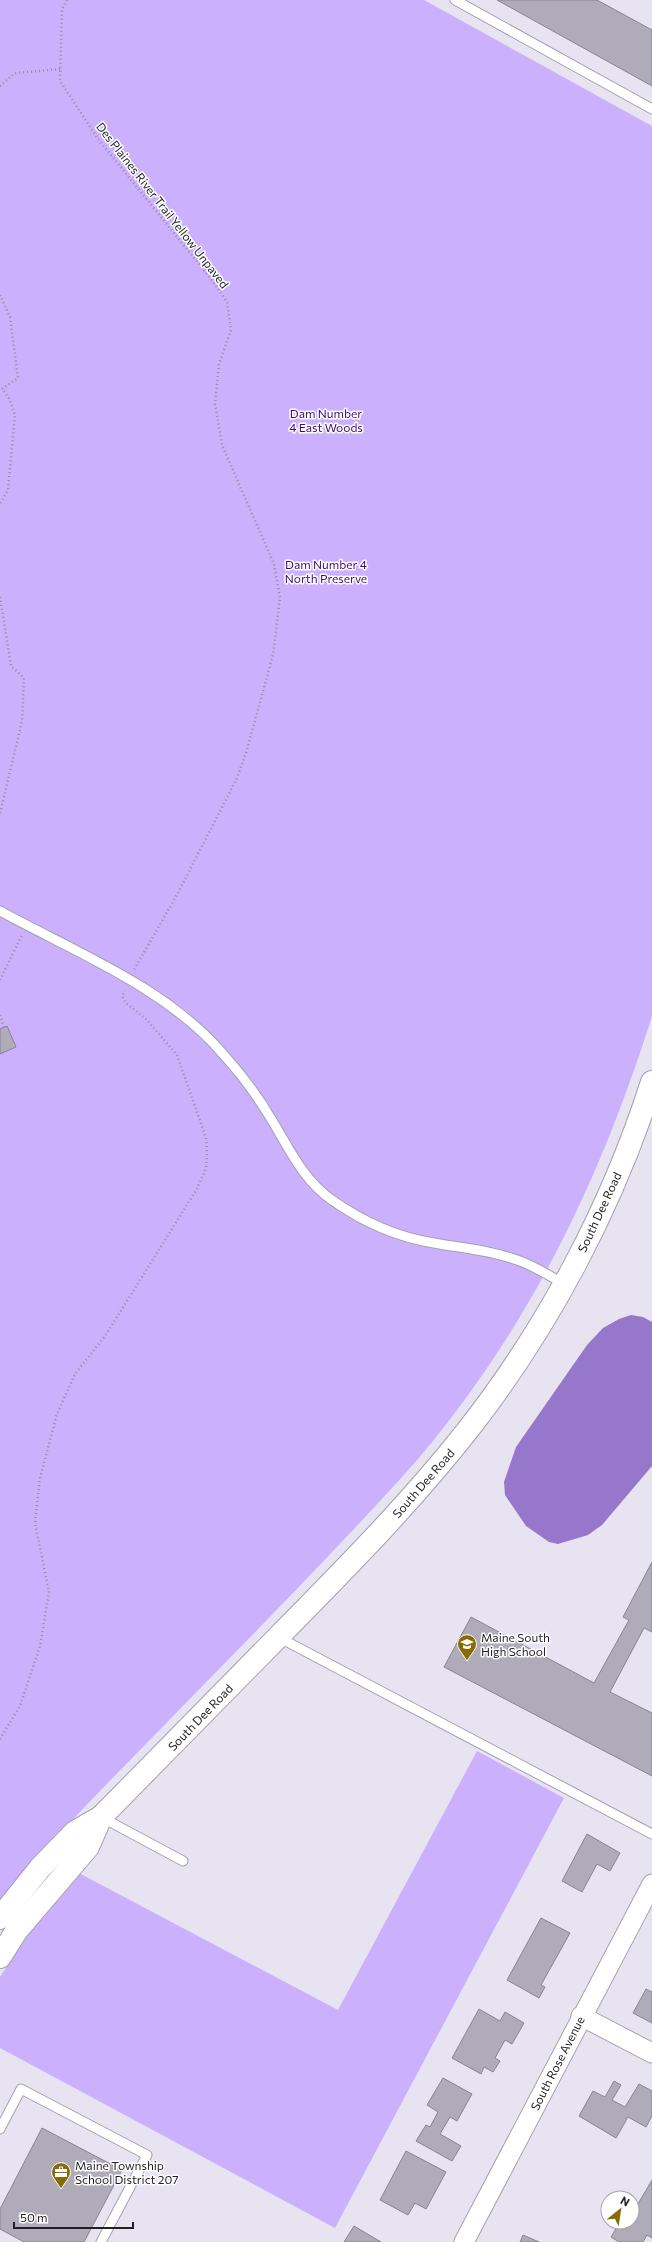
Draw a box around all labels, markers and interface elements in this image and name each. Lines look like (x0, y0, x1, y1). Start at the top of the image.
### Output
street label: Des Plaines River Trail Yellow Unpaved (94, 119, 232, 291)
park label: Dam Number 4 East Woods (289, 406, 363, 434)
park label: Dam Number 4 North Preserve (285, 557, 367, 585)
street label: South Dee Road (574, 1170, 624, 1254)
street label: South Dee Road (389, 1446, 457, 1520)
place label: Maine South High School (481, 1630, 550, 1658)
school or university icon: Maine South High School (456, 1633, 478, 1661)
street label: South Dee Road (165, 1681, 235, 1753)
street label: South Rose Avenue (527, 2014, 587, 2112)
place label: Maine Township School District 207 (75, 2158, 179, 2186)
office icon: Maine Township School District 207 (50, 2161, 72, 2189)
north arrow (600, 2190, 640, 2230)
text: N (618, 2193, 632, 2209)
scale bar (14, 2204, 133, 2230)
text: 50 m (20, 2210, 48, 2224)

